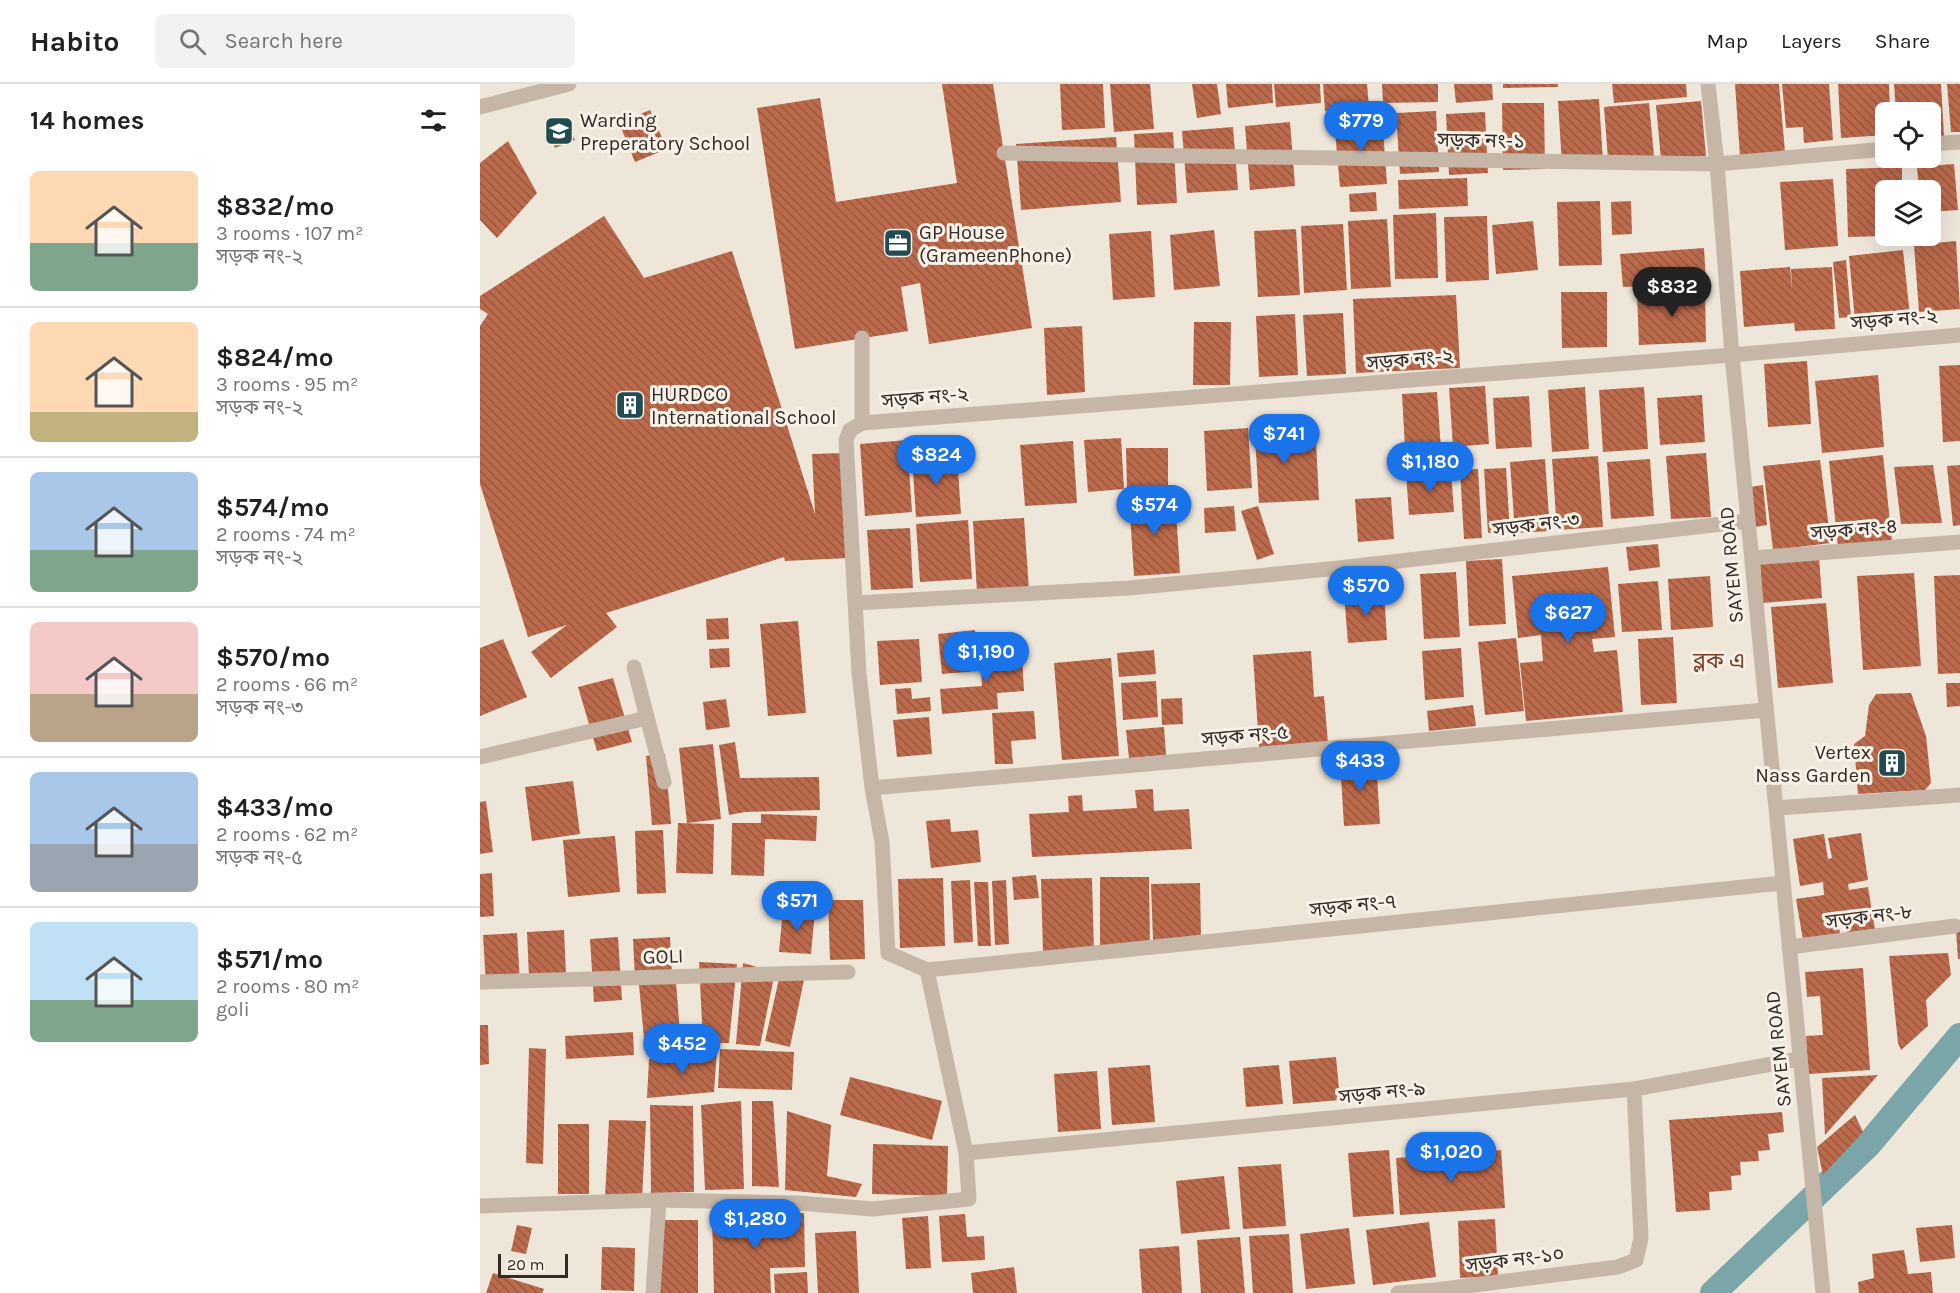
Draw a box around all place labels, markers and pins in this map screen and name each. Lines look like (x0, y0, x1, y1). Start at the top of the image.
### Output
pin: $779 (1325, 101, 1397, 152)
place label: Warding Preperatory School (580, 109, 750, 155)
school or university icon: Warding Preperatory School (543, 115, 575, 147)
place label: GP House (GrameenPhone) (919, 221, 1072, 267)
office icon: GP House (GrameenPhone) (882, 227, 914, 259)
pin: $832 (1636, 267, 1708, 318)
place label: HURDCO International School (651, 383, 837, 429)
building icon: HURDCO International School (614, 389, 646, 421)
pin: $741 (1248, 414, 1320, 465)
pin: $824 (900, 435, 972, 486)
pin: $1,180 (1381, 442, 1479, 493)
pin: $574 (1118, 485, 1190, 536)
pin: $570 (1330, 566, 1402, 617)
pin: $627 (1532, 593, 1604, 644)
pin: $1,190 (937, 632, 1035, 683)
pin: $433 (1324, 741, 1396, 792)
place label: Vertex Nass Garden (1755, 741, 1871, 787)
building icon: Vertex Nass Garden (1876, 747, 1908, 779)
pin: $571 (761, 881, 833, 932)
pin: $452 (646, 1024, 718, 1075)
pin: $1,020 (1402, 1132, 1500, 1183)
pin: $1,280 (706, 1199, 804, 1250)

